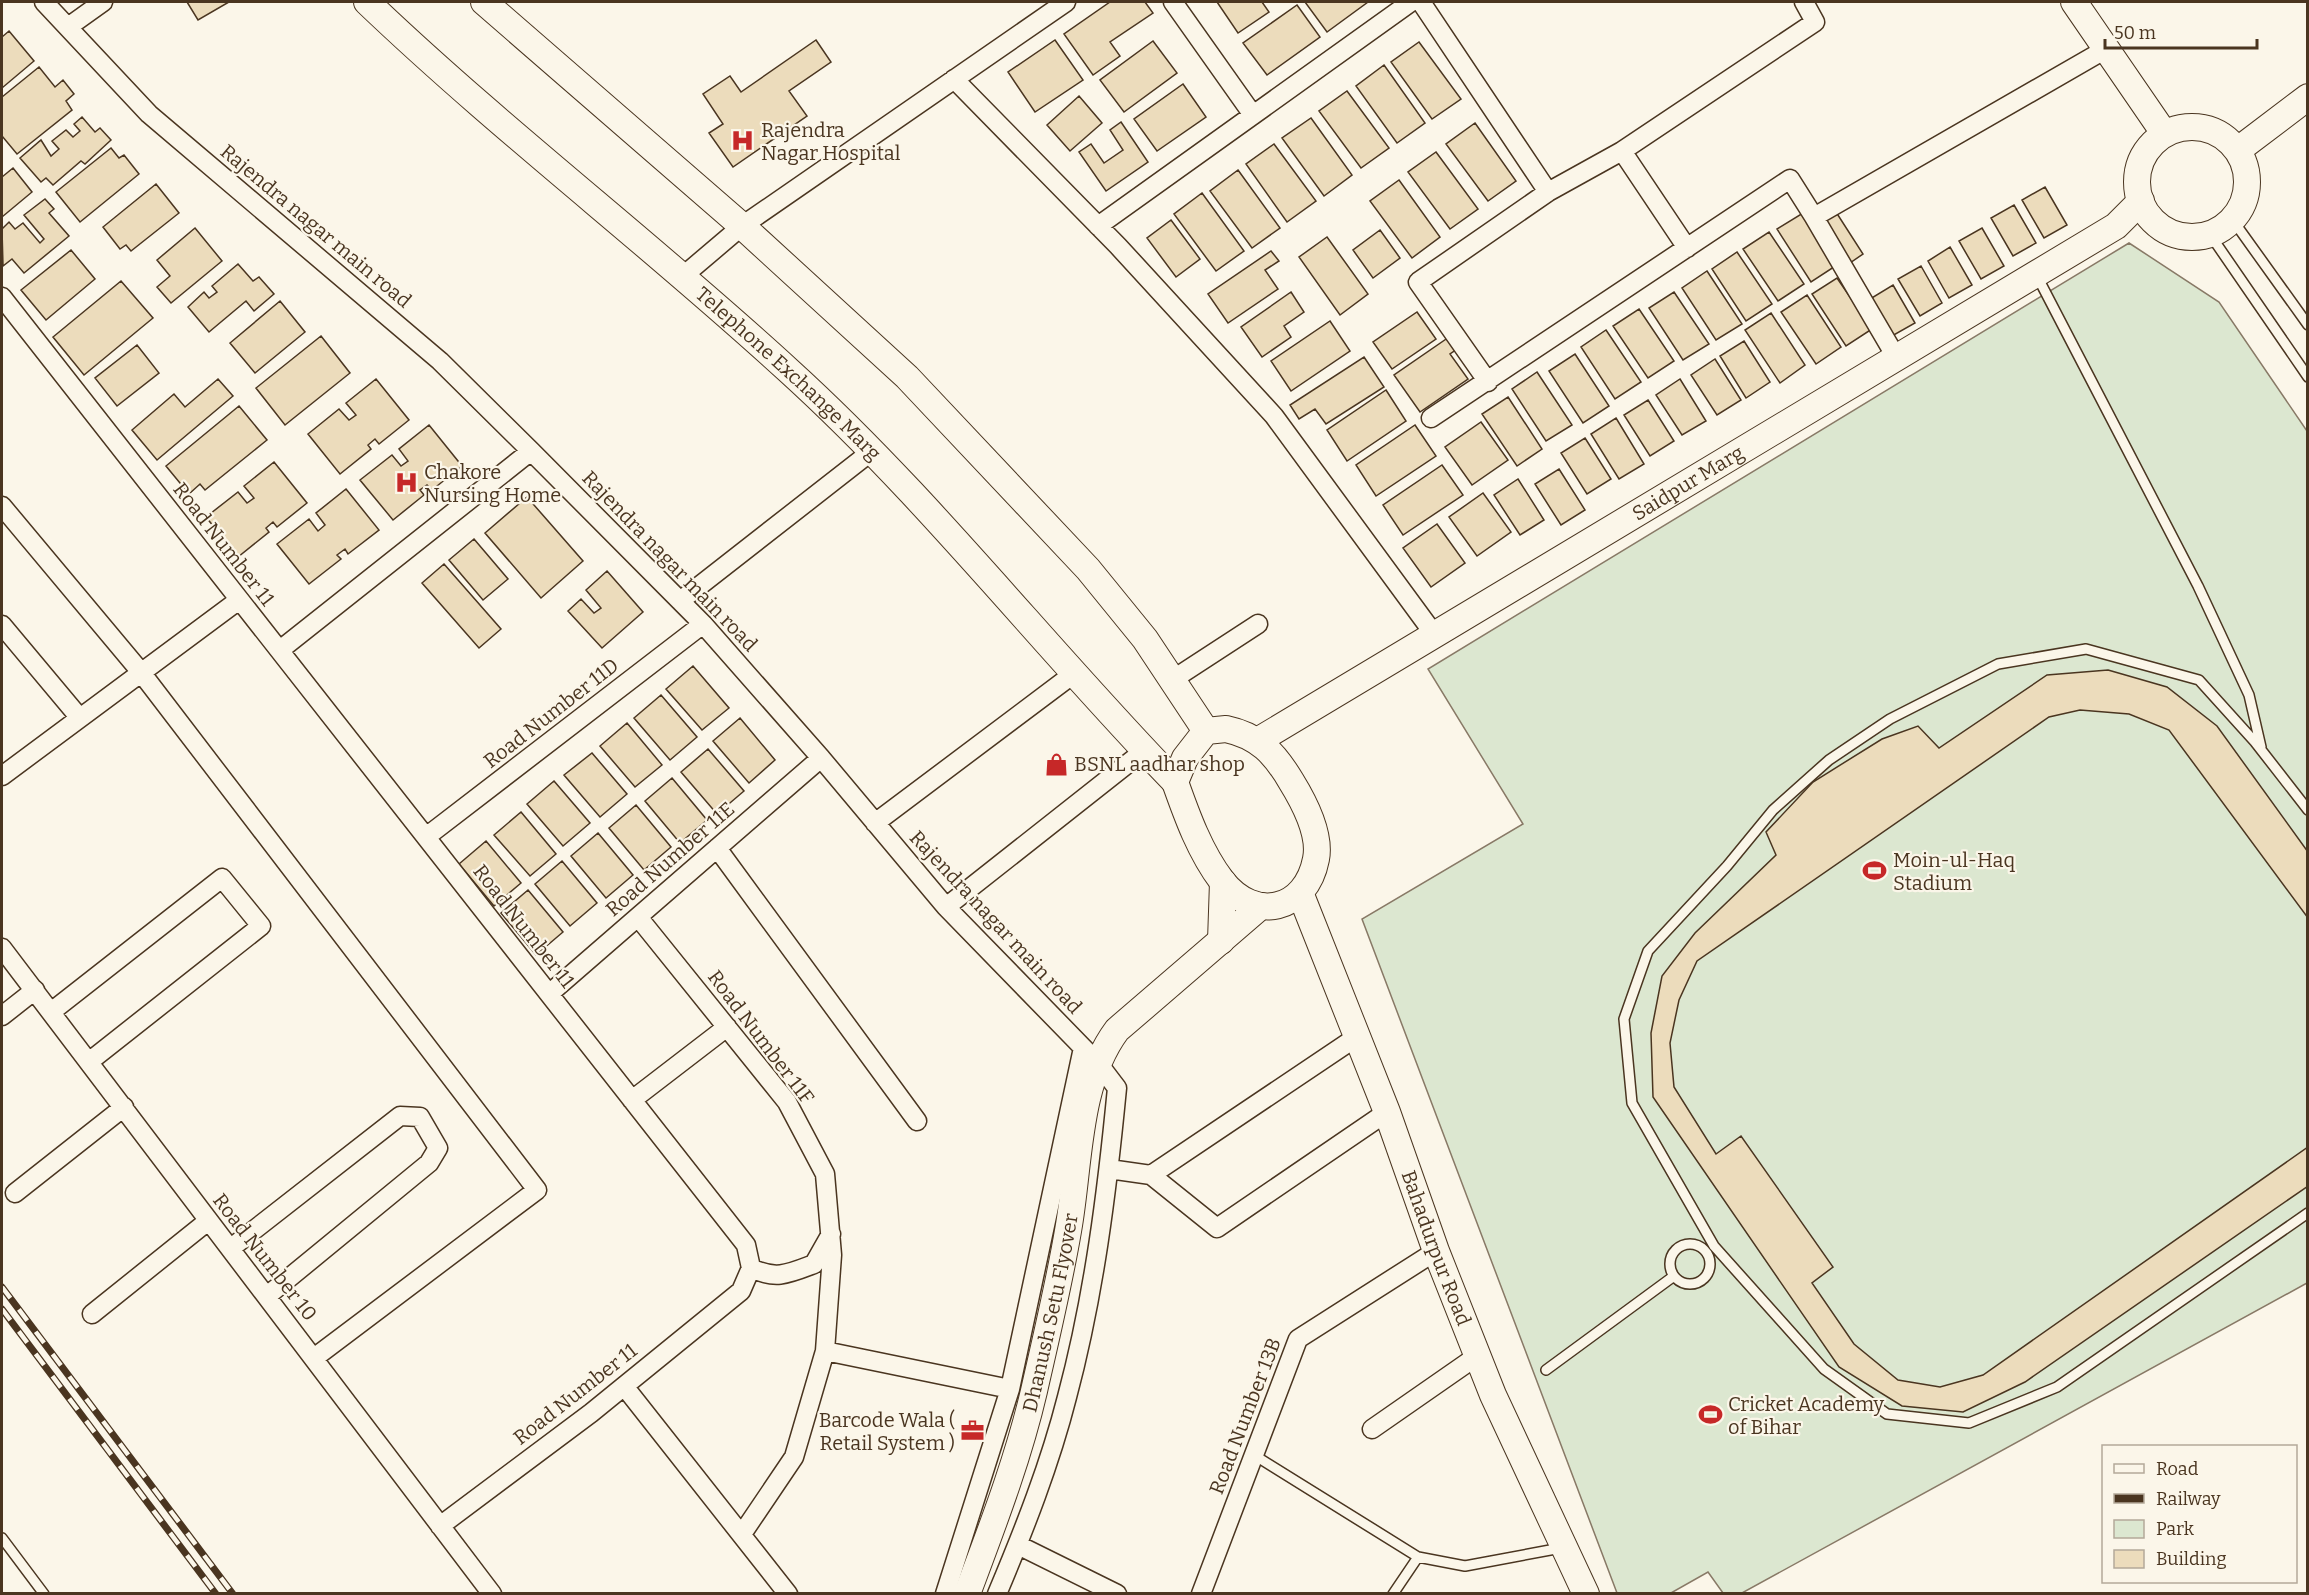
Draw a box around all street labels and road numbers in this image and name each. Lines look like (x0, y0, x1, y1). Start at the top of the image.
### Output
street label: Rajendra nagar main road (215, 139, 416, 314)
street label: Telephone Exchange Marg (691, 282, 886, 465)
street label: Saidpur Marg (1628, 440, 1748, 525)
street label: Rajendra nagar main road (577, 466, 763, 657)
street label: Road Number 11 (168, 478, 280, 610)
street label: Road Number 11D (479, 653, 623, 773)
street label: Road Number 11E (601, 797, 739, 921)
street label: Rajendra nagar main road (904, 826, 1087, 1019)
street label: Road Number 11 (468, 860, 580, 992)
street label: Road Number 11F (703, 965, 819, 1109)
street label: Bahadurpur Road (1397, 1167, 1476, 1329)
street label: Road Number 10 (208, 1189, 322, 1325)
street label: Dhanush Setu Flyover (1017, 1212, 1083, 1415)
street label: Road Number 13B (1204, 1334, 1286, 1498)
street label: Road Number 11 (509, 1338, 641, 1450)

